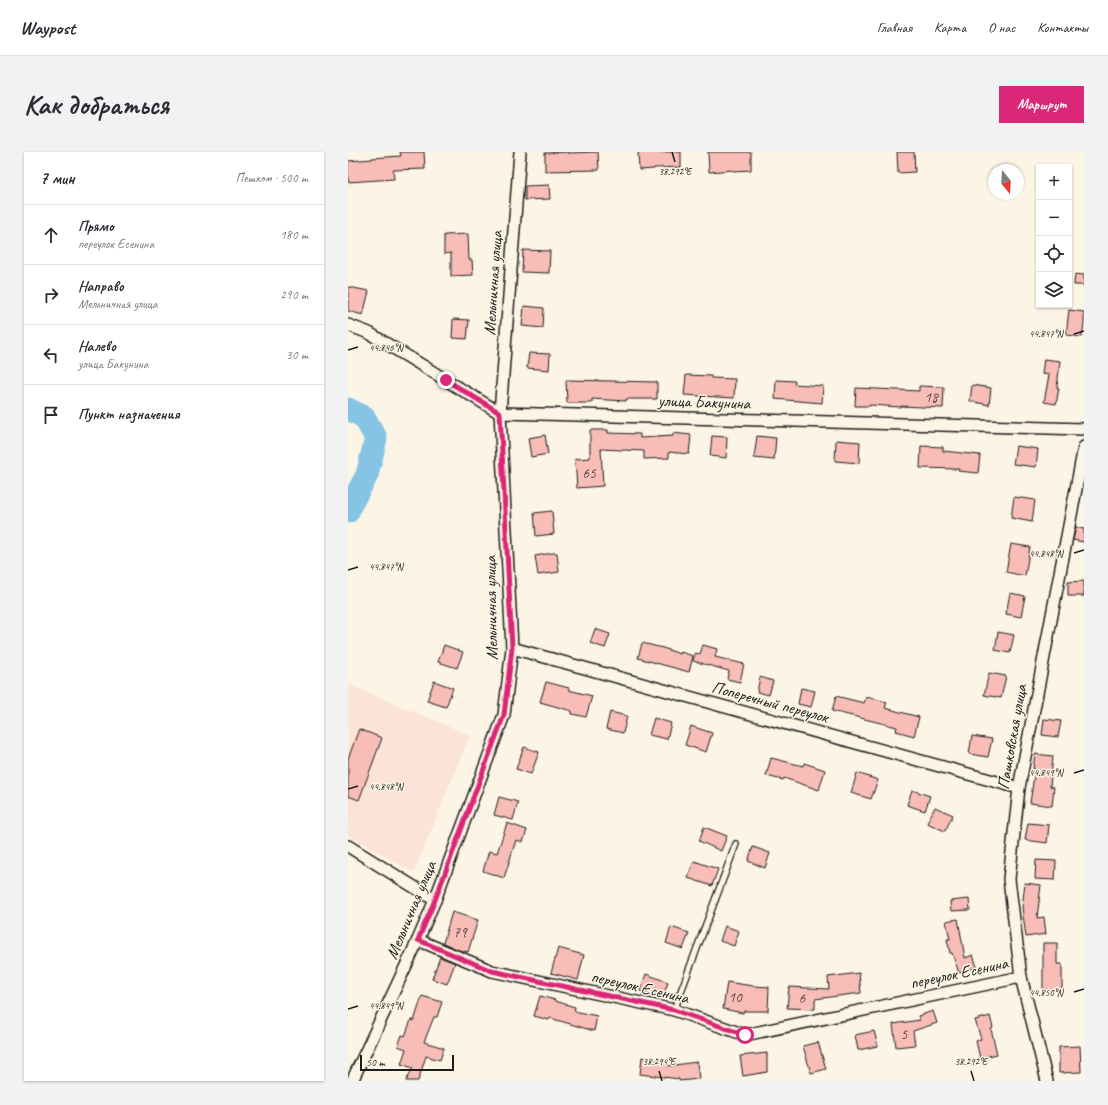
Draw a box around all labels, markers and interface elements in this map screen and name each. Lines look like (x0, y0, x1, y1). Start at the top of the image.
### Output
text: Waypost (20, 16, 75, 40)
text: Главная (877, 19, 912, 36)
text: Карта (934, 19, 966, 36)
text: О нас (988, 19, 1015, 36)
text: Контакты (1037, 19, 1088, 36)
button: Маршрут (999, 86, 1084, 123)
text: Как добраться (24, 87, 169, 122)
north arrow (988, 164, 1024, 200)
map controls (1036, 164, 1072, 308)
button: + (1036, 164, 1072, 200)
text: 38.292°E (659, 165, 693, 178)
text: 7 мин (40, 168, 75, 189)
text: Пешком · 500 m (235, 170, 308, 186)
button: − (1036, 200, 1072, 236)
text: Прямо (78, 217, 114, 236)
icon: ahead (40, 224, 62, 246)
text: 180 m (280, 227, 308, 243)
street label: Мельничная улица (479, 229, 507, 336)
text: переулок Есенина (78, 236, 154, 252)
button: locate (1036, 236, 1072, 272)
button: layers (1036, 272, 1072, 308)
text: Направо (78, 277, 124, 296)
icon: right (40, 284, 62, 306)
text: 290 m (280, 287, 308, 303)
text: Мельничная улица (78, 296, 158, 312)
text: 44.847°N (1029, 327, 1065, 340)
text: Налево (78, 337, 116, 356)
text: 44.846°N (369, 341, 405, 354)
icon: left (40, 344, 62, 366)
text: 30 m (286, 347, 308, 363)
text: улица Бакунина (78, 356, 148, 372)
route end (437, 371, 455, 389)
house number: 18 (924, 388, 939, 407)
street label: улица Бакунина (657, 390, 752, 414)
icon: arrive (40, 404, 62, 426)
text: Пункт назначения (78, 405, 180, 424)
house number: 65 (582, 464, 597, 483)
text: 44.848°N (1029, 547, 1065, 560)
street label: Мельничная улица (480, 554, 502, 660)
text: 44.847°N (369, 560, 405, 573)
street label: Поперечный переулок (709, 676, 832, 728)
street label: Пашковская улица (992, 681, 1032, 791)
text: 44.849°N (1029, 766, 1065, 779)
text: 44.848°N (369, 780, 405, 793)
street label: Мельничная улица (381, 856, 442, 962)
house number: 79 (453, 923, 468, 942)
street label: переулок Есенина (908, 952, 1011, 994)
street label: переулок Есенина (589, 966, 692, 1009)
text: 44.850°N (1029, 986, 1065, 999)
house number: 10 (728, 988, 743, 1007)
house number: 6 (799, 989, 807, 1008)
text: 44.849°N (369, 999, 405, 1012)
house number: 5 (901, 1025, 909, 1044)
route start (736, 1026, 754, 1044)
scale bar (360, 1053, 454, 1072)
text: 50 m (366, 1055, 385, 1069)
text: 38.294°E (643, 1055, 677, 1068)
text: 38.292°E (955, 1055, 989, 1068)

